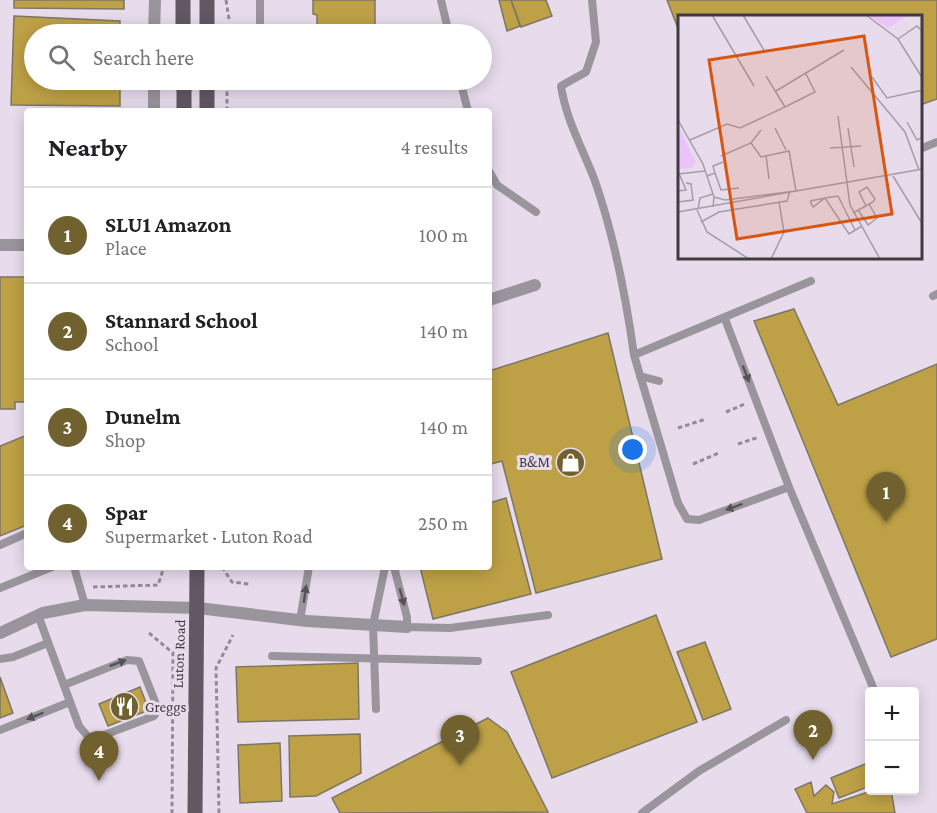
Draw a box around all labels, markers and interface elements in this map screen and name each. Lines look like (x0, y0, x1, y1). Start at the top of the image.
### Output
inset map (678, 15, 922, 260)
search box (24, 24, 492, 90)
icon: search (45, 41, 78, 74)
text: Search here (93, 45, 194, 70)
text: Nearby (48, 133, 127, 162)
text: 4 results (401, 136, 468, 158)
text: SLU1 Amazon (105, 212, 231, 237)
text: 1 (64, 224, 71, 246)
text: 100 m (419, 224, 468, 246)
text: Place (105, 237, 147, 259)
text: Stannard School (105, 308, 258, 333)
text: 2 (62, 320, 73, 342)
text: 140 m (420, 320, 468, 342)
text: School (105, 333, 158, 355)
one-way arrow (742, 365, 751, 383)
text: Dunelm (105, 404, 181, 429)
text: 3 (63, 416, 72, 438)
text: 140 m (420, 416, 468, 438)
text: Shop (105, 429, 146, 451)
your location (618, 435, 647, 464)
shop icon: B&M (555, 446, 587, 478)
place label: B&M (519, 454, 550, 470)
pin: 1 (866, 472, 906, 522)
text: Spar (105, 500, 148, 525)
one-way arrow (725, 502, 743, 512)
text: 4 (62, 512, 73, 534)
text: 250 m (418, 512, 468, 534)
text: Supermarket · Luton Road (105, 525, 313, 547)
one-way arrow (301, 584, 310, 603)
one-way arrow (398, 588, 408, 606)
street label: Luton Road (170, 619, 188, 689)
one-way arrow (109, 658, 127, 668)
map controls (865, 687, 919, 795)
button: + (865, 687, 919, 741)
restaurant icon: Greggs (108, 691, 140, 723)
place label: Greggs (145, 699, 187, 716)
pin: 2 (794, 710, 832, 760)
one-way arrow (26, 712, 44, 721)
pin: 3 (440, 716, 480, 765)
pin: 4 (80, 732, 118, 781)
button: − (865, 741, 919, 795)

